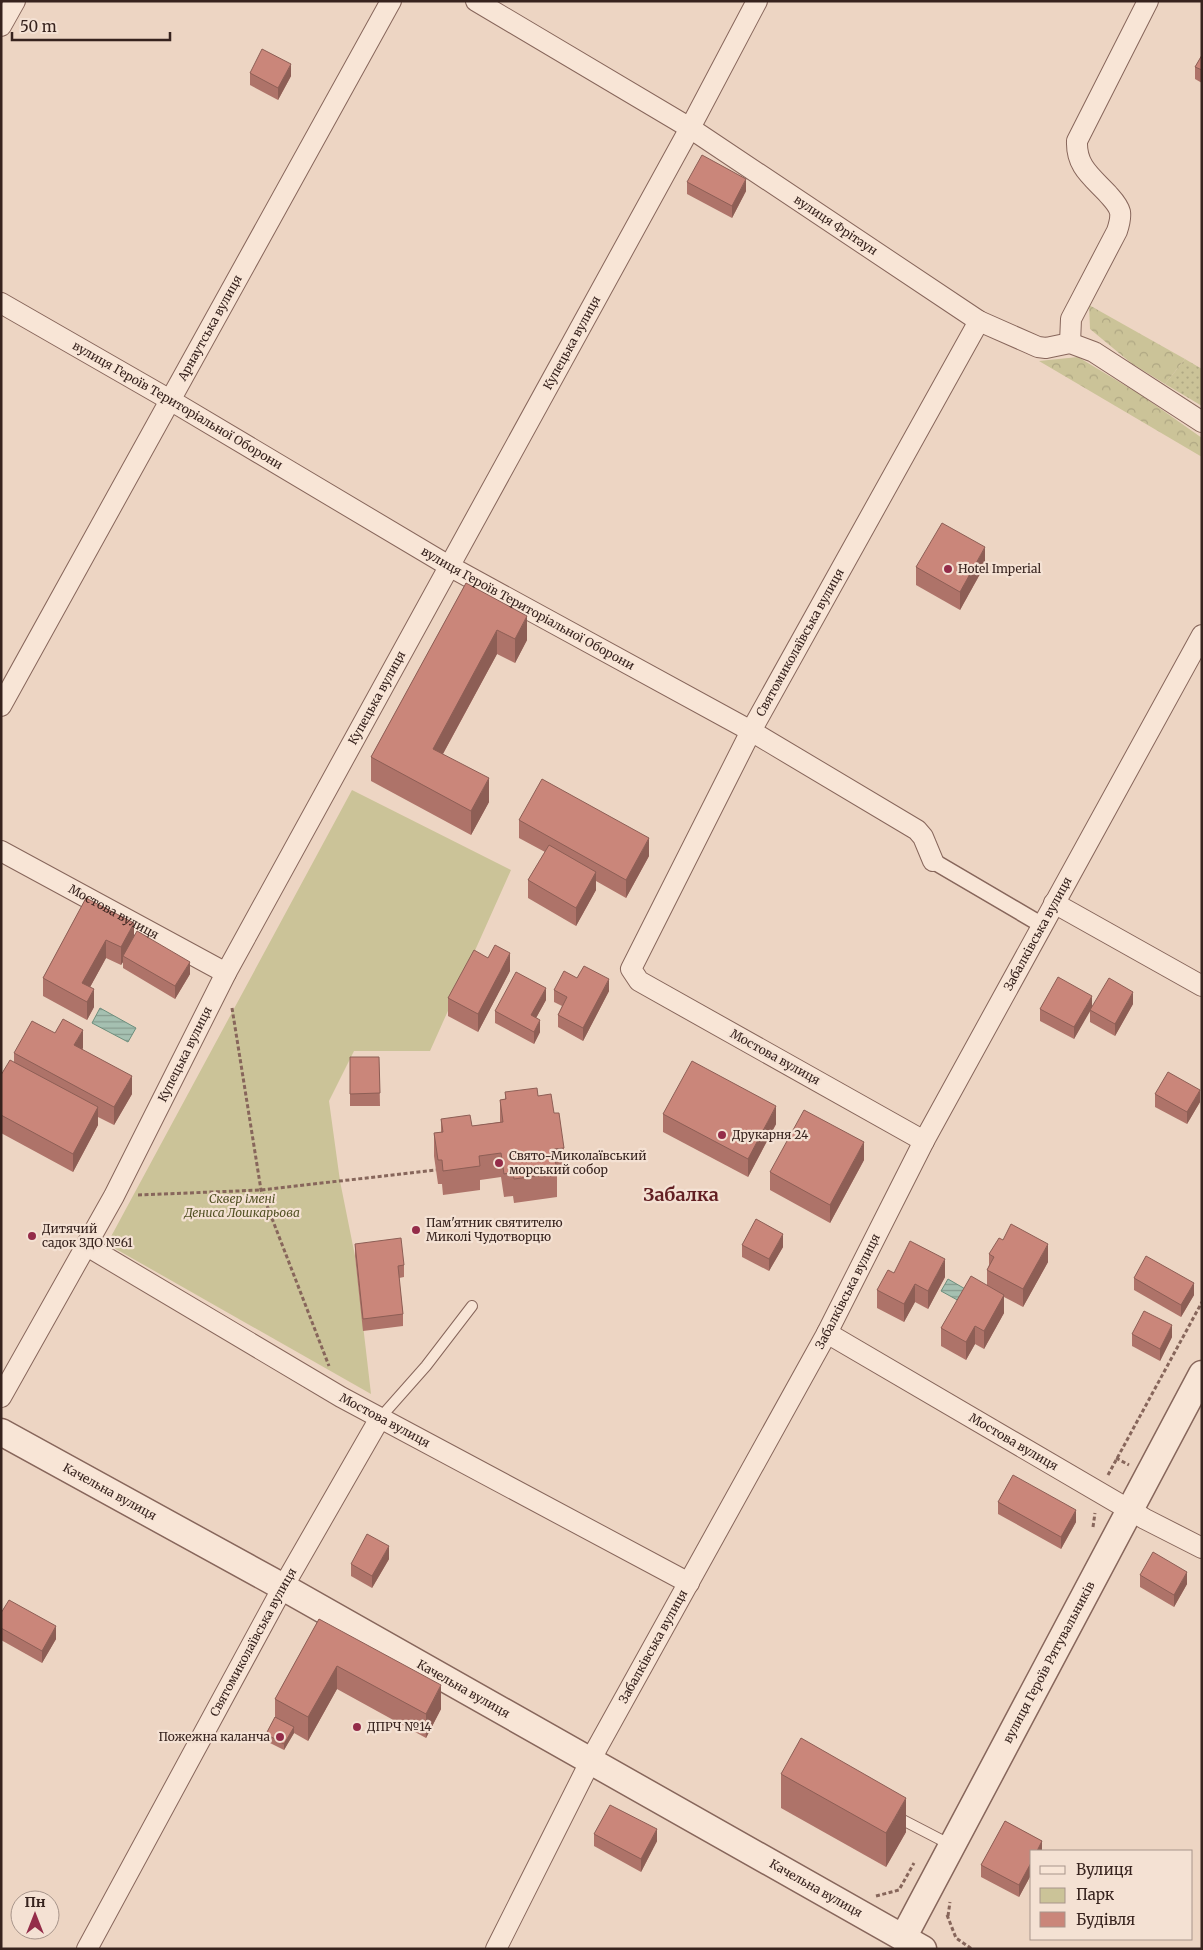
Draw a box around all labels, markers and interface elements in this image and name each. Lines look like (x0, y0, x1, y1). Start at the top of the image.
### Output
scale bar (12, 10, 170, 42)
text: 50 m (20, 17, 57, 36)
street label: вулиця Фрітаун (791, 192, 881, 258)
street label: Арнаутська вулиця (174, 272, 245, 384)
street label: Купецька вулиця (540, 293, 603, 392)
street label: вулиця Героїв Територіальної Оборони (70, 338, 286, 472)
street label: вулиця Героїв Територіальної Оборони (419, 543, 637, 673)
place label: Hotel Imperial (958, 561, 1041, 576)
marker: Hotel Imperial (942, 563, 954, 575)
street label: Святомиколаївська вулиця (753, 566, 847, 719)
street label: Купецька вулиця (345, 648, 408, 747)
street label: Забалківська вулиця (1000, 874, 1075, 993)
street label: Мостова вулиця (66, 881, 162, 942)
street label: Купецька вулиця (154, 1004, 215, 1104)
street label: Мостова вулиця (728, 1026, 823, 1087)
place label: Друкарня 24 (732, 1127, 809, 1142)
marker: Друкарня 24 (716, 1129, 728, 1141)
place label: Свято-Миколаївський морський собор (509, 1148, 647, 1177)
marker: Свято-Миколаївський морський собор (493, 1157, 505, 1169)
district label: Забалка (643, 1183, 719, 1206)
park label: Сквер імені Дениса Лошкарьова (183, 1191, 300, 1220)
place label: Пам'ятник святителю Миколі Чудотворцю (426, 1215, 563, 1244)
place label: Дитячий садок ЗДО №61 (42, 1221, 133, 1250)
marker: Пам'ятник святителю Миколі Чудотворцю (410, 1224, 422, 1236)
marker: Дитячий садок ЗДО №61 (26, 1230, 38, 1242)
street label: Забалківська вулиця (812, 1231, 883, 1351)
street label: Мостова вулиця (337, 1390, 433, 1450)
street label: Мостова вулиця (967, 1410, 1061, 1473)
street label: Качельна вулиця (61, 1460, 159, 1523)
street label: Святомиколаївська вулиця (206, 1565, 299, 1719)
street label: вулиця Героїв Рятувальників (1000, 1579, 1098, 1746)
street label: Забалківська вулиця (615, 1587, 690, 1706)
street label: Качельна вулиця (415, 1656, 513, 1721)
place label: ДПРЧ №14 (367, 1719, 432, 1734)
marker: ДПРЧ №14 (351, 1721, 363, 1733)
place label: Пожежна каланча (159, 1729, 271, 1744)
marker: Пожежна каланча (274, 1731, 286, 1743)
legend (1030, 1850, 1193, 1940)
street label: Качельна вулиця (767, 1856, 865, 1920)
text: Вулиця (1076, 1860, 1133, 1879)
text: Парк (1076, 1885, 1115, 1904)
north arrow (10, 1890, 60, 1940)
text: Пн (24, 1893, 46, 1911)
text: Будівля (1076, 1910, 1135, 1929)

